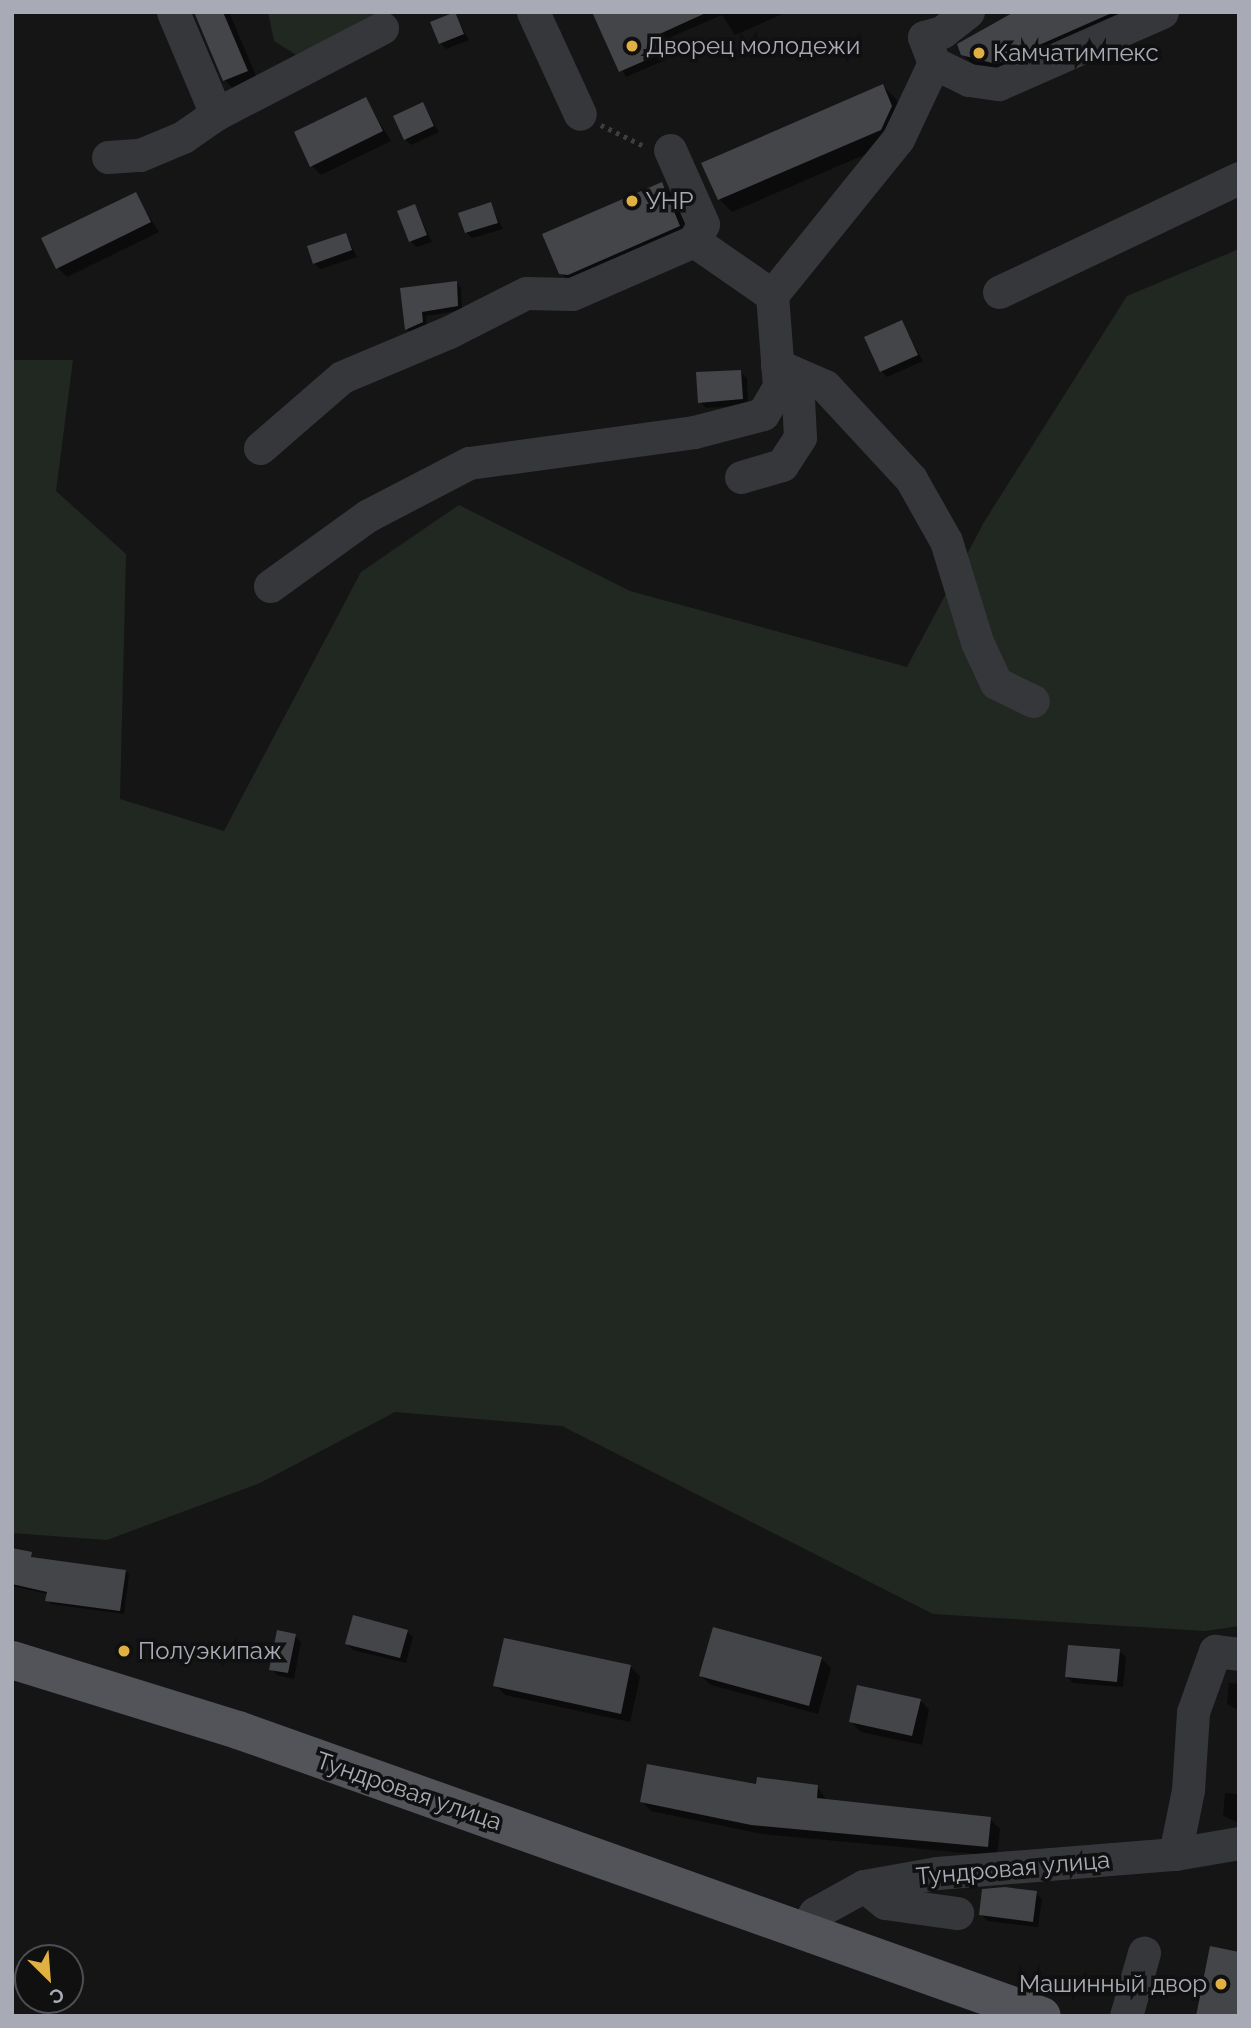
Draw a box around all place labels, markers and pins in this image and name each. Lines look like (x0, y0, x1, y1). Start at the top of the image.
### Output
place label: Дворец молодежи (646, 32, 860, 60)
marker: Дворец молодежи (624, 38, 640, 54)
place label: Камчатимпекс (993, 39, 1159, 67)
marker: Камчатимпекс (971, 45, 987, 61)
place label: УНР (646, 187, 693, 215)
marker: УНР (624, 193, 640, 209)
place label: Полуэкипаж (138, 1637, 282, 1665)
marker: Полуэкипаж (116, 1643, 132, 1659)
place label: Машинный двор (1019, 1970, 1207, 1998)
marker: Машинный двор (1213, 1976, 1229, 1992)

